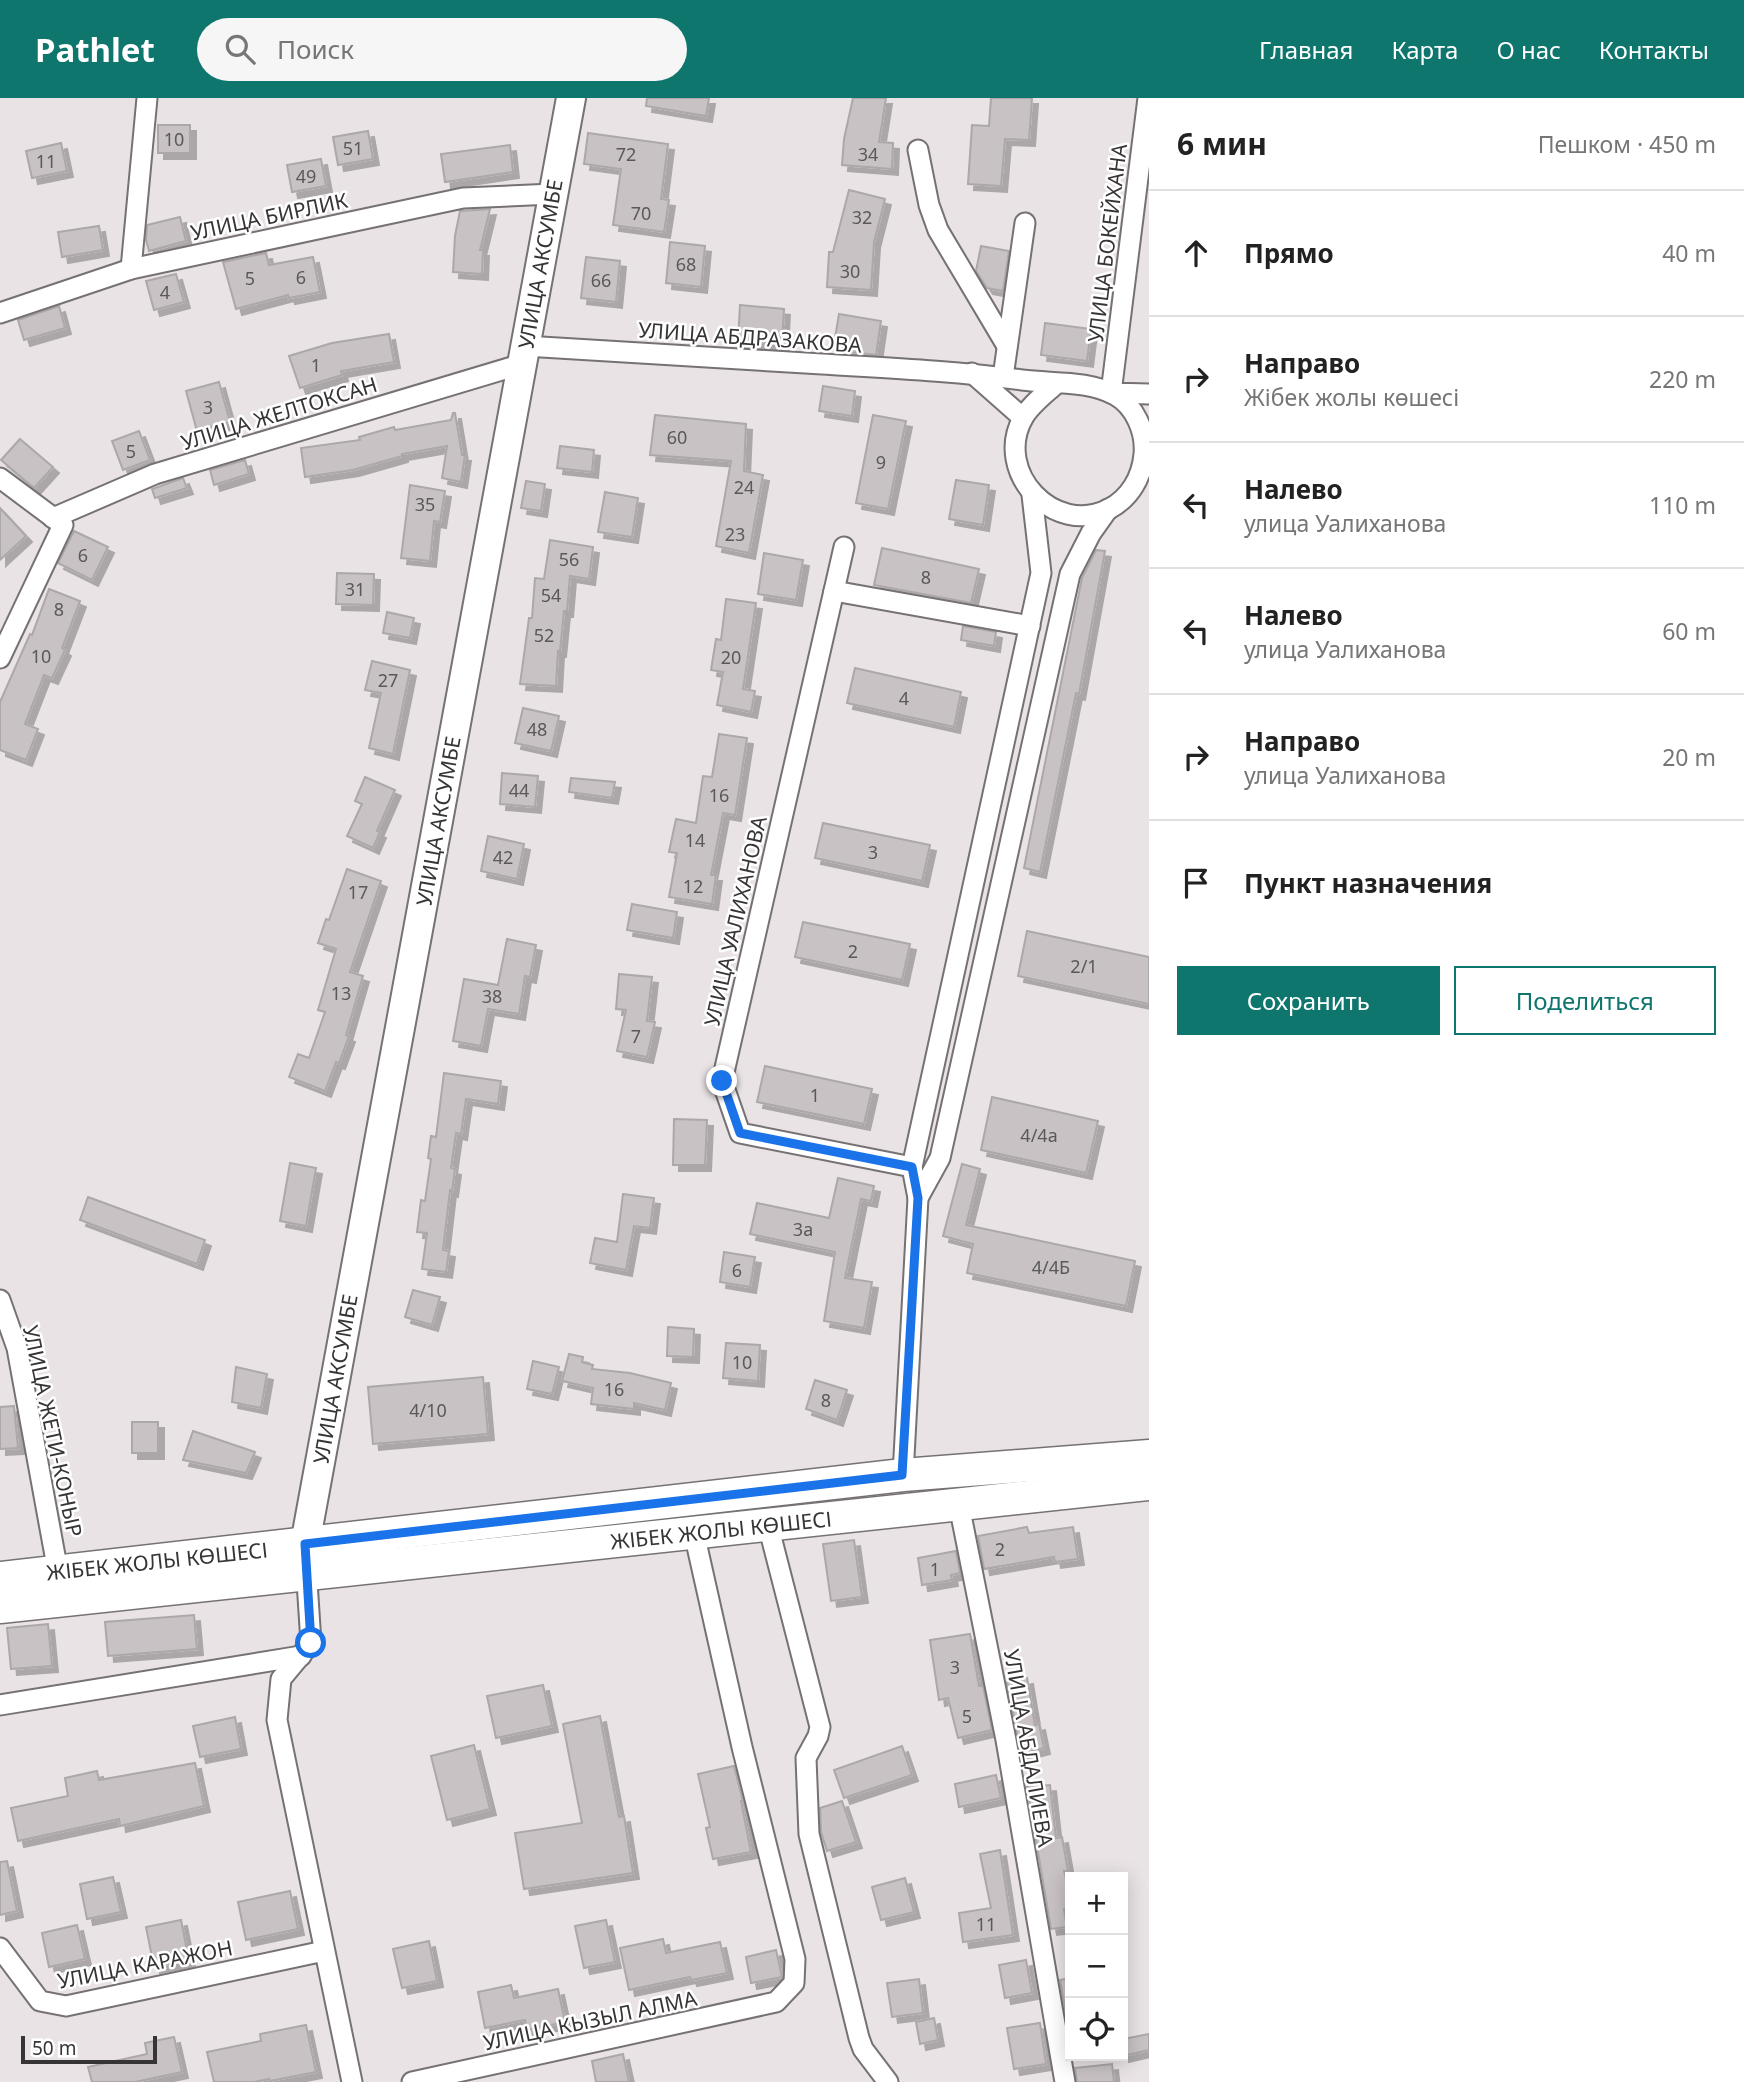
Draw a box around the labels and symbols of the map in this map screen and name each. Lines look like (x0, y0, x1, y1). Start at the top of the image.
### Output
house number: 10 (164, 127, 184, 151)
house number: 51 (343, 136, 363, 160)
street label: УЛИЦА БОКЕЙХАНА (1081, 141, 1133, 344)
house number: 72 (616, 142, 636, 166)
house number: 34 (858, 142, 878, 166)
house number: 11 (36, 149, 56, 173)
house number: 49 (296, 164, 316, 188)
street label: УЛИЦА АКСУМБЕ (511, 177, 569, 351)
street label: УЛИЦА БИРЛИК (188, 186, 350, 246)
house number: 70 (631, 201, 651, 225)
house number: 32 (852, 205, 872, 229)
house number: 68 (676, 252, 696, 276)
house number: 30 (840, 259, 860, 283)
house number: 6 (296, 265, 306, 289)
house number: 5 (245, 266, 255, 290)
house number: 66 (591, 268, 611, 292)
house number: 4 (160, 280, 170, 304)
street label: УЛИЦА АБДРАЗАКОВА (637, 315, 863, 359)
house number: 1 (311, 353, 321, 377)
street label: УЛИЦА ЖЕЛТОКСАН (178, 370, 380, 456)
house number: 3 (203, 395, 213, 419)
house number: 60 (667, 425, 687, 449)
house number: 5 (126, 439, 136, 463)
house number: 9 (876, 450, 886, 474)
house number: 24 (734, 475, 754, 499)
house number: 35 (415, 492, 435, 516)
house number: 23 (725, 522, 745, 546)
house number: 6 (78, 543, 88, 567)
house number: 56 (559, 547, 579, 571)
house number: 8 (921, 565, 931, 589)
house number: 31 (345, 577, 365, 601)
house number: 54 (541, 583, 561, 607)
house number: 8 (54, 597, 64, 621)
house number: 52 (534, 623, 554, 647)
house number: 10 (31, 644, 51, 668)
house number: 20 (721, 645, 741, 669)
house number: 27 (378, 668, 398, 692)
house number: 4 (899, 686, 909, 710)
house number: 48 (527, 717, 547, 741)
street label: УЛИЦА АКСУМБЕ (409, 734, 467, 908)
house number: 44 (509, 778, 529, 802)
house number: 16 (709, 783, 729, 807)
street label: УЛИЦА УАЛИХАНОВА (697, 813, 773, 1029)
house number: 14 (685, 828, 705, 852)
house number: 3 (868, 840, 878, 864)
house number: 42 (493, 845, 513, 869)
house number: 12 (683, 874, 703, 898)
house number: 17 (348, 880, 368, 904)
house number: 2 (848, 939, 858, 963)
house number: 2/1 (1070, 954, 1098, 978)
house number: 13 (331, 981, 351, 1005)
house number: 38 (482, 984, 502, 1008)
house number: 7 (631, 1024, 641, 1048)
route end (706, 1065, 737, 1096)
house number: 1 (810, 1083, 820, 1107)
house number: 4/4а (1020, 1123, 1058, 1147)
house number: 3а (793, 1217, 813, 1241)
house number: 4/4Б (1032, 1255, 1070, 1279)
house number: 6 (732, 1258, 742, 1282)
street label: УЛИЦА АКСУМБЕ (306, 1292, 364, 1466)
street label: УЛИЦА ЖЕТИ-КОНЫР (17, 1323, 89, 1539)
house number: 10 (732, 1350, 752, 1374)
house number: 16 (604, 1377, 624, 1401)
house number: 8 (821, 1388, 831, 1412)
house number: 4/10 (409, 1398, 447, 1422)
street label: ЖІБЕК ЖОЛЫ КӨШЕСІ (609, 1504, 833, 1556)
street label: ЖІБЕК ЖОЛЫ КӨШЕСІ (45, 1535, 269, 1587)
house number: 2 (995, 1537, 1005, 1561)
house number: 1 (930, 1557, 940, 1581)
route start (295, 1627, 326, 1658)
street label: УЛИЦА АБДАЛИЕВА (998, 1647, 1060, 1850)
house number: 3 (950, 1655, 960, 1679)
house number: 5 (962, 1704, 972, 1728)
house number: 11 (976, 1912, 996, 1936)
street label: УЛИЦА КАРАЖОН (55, 1933, 235, 1995)
street label: УЛИЦА КЫЗЫЛ АЛМА (481, 1984, 700, 2056)
scale bar (21, 2033, 158, 2065)

